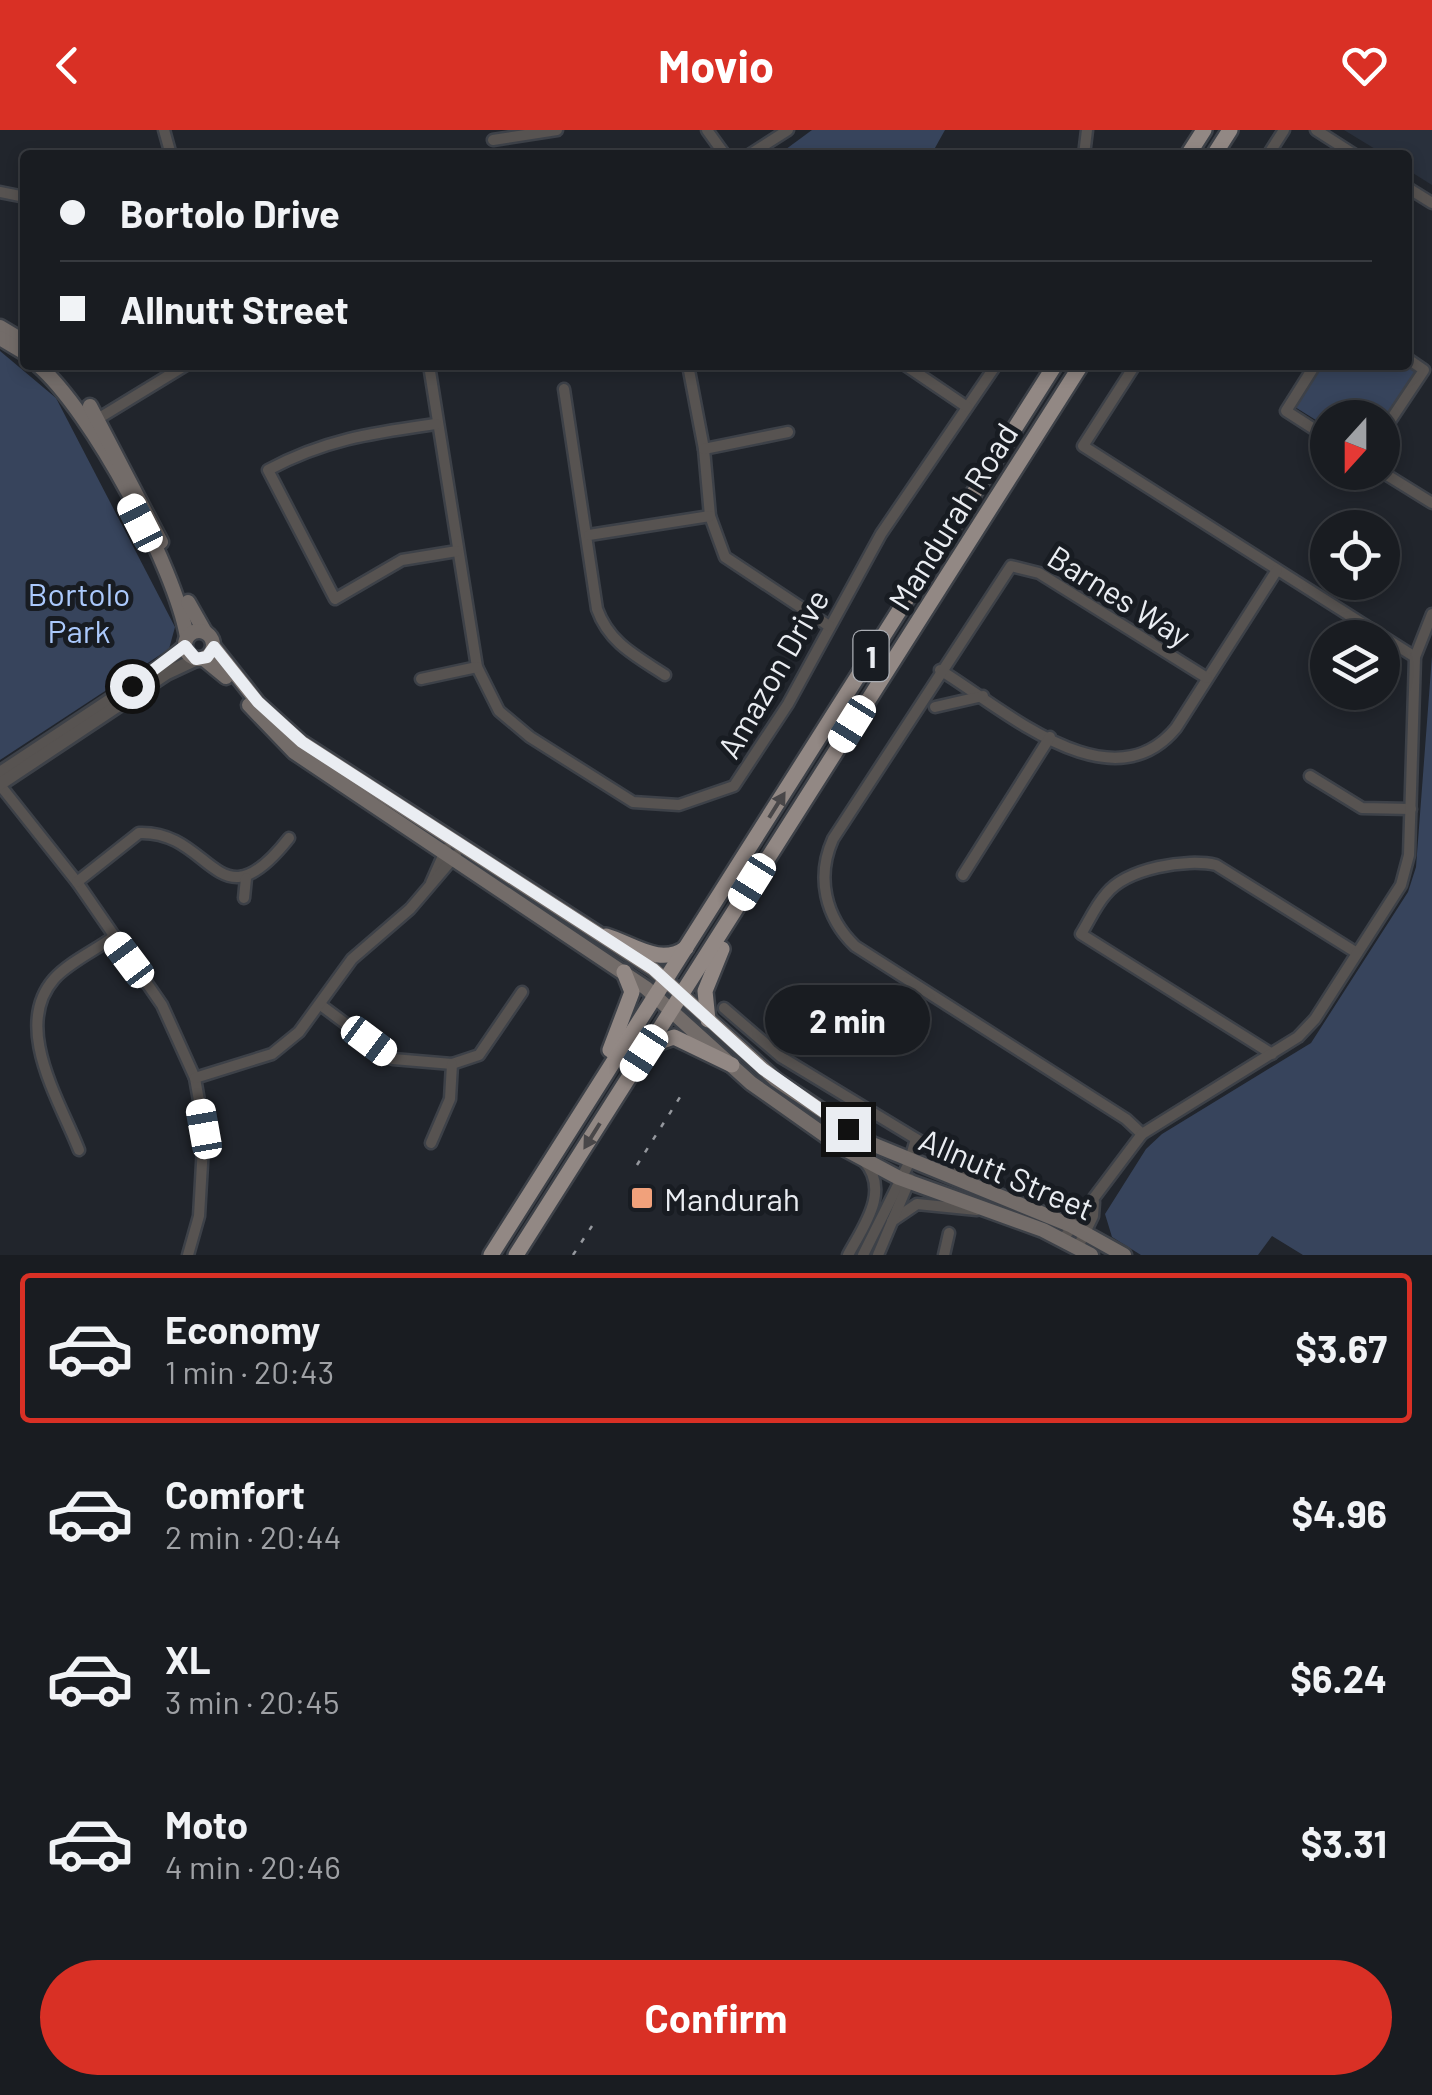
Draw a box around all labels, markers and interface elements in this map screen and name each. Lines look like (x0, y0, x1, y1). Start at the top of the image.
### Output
icon: back (40, 38, 95, 93)
text: Movio (658, 38, 774, 92)
icon: heart (1337, 38, 1392, 93)
text: Bortolo Drive (120, 190, 340, 236)
text: Allnutt Street (120, 286, 349, 332)
north arrow (1310, 400, 1400, 490)
map controls (1310, 400, 1400, 710)
street label: Mandurah Road (879, 416, 1025, 616)
car (113, 489, 167, 557)
button: locate (1310, 510, 1400, 600)
street label: Barnes Way (1042, 536, 1199, 654)
park label: Bortolo Park (27, 574, 131, 649)
street label: Amazon Drive (708, 582, 836, 764)
button: layers (1310, 620, 1400, 710)
road number: 1 (854, 631, 888, 681)
route start (110, 664, 155, 709)
car (823, 691, 881, 757)
one-way arrow (767, 791, 785, 819)
car (723, 849, 781, 915)
car (99, 927, 159, 993)
callout: 2 min (766, 984, 930, 1054)
text: 2 min (809, 1001, 886, 1039)
car (336, 1011, 402, 1071)
car (615, 1020, 673, 1086)
car (184, 1097, 224, 1161)
route end (826, 1107, 871, 1152)
street label: Allnutt Street (914, 1119, 1100, 1227)
one-way arrow (583, 1122, 601, 1149)
place label: Mandurah (664, 1179, 800, 1217)
marker: Mandurah (629, 1185, 655, 1211)
icon: car (45, 1303, 135, 1393)
text: Economy (165, 1306, 320, 1352)
text: $3.67 (1295, 1325, 1387, 1371)
text: 1 min · 20:43 (165, 1352, 334, 1390)
icon: car (45, 1468, 135, 1558)
text: Comfort (165, 1471, 305, 1517)
text: $4.96 (1291, 1490, 1387, 1536)
text: 2 min · 20:44 (165, 1517, 341, 1555)
icon: car (45, 1633, 135, 1723)
text: XL (165, 1636, 211, 1682)
text: $6.24 (1290, 1655, 1387, 1701)
text: 3 min · 20:45 (165, 1682, 339, 1720)
icon: car (45, 1798, 135, 1888)
text: Moto (165, 1801, 248, 1847)
text: $3.31 (1301, 1820, 1387, 1866)
text: 4 min · 20:46 (165, 1847, 341, 1885)
button: Confirm (40, 1960, 1392, 2075)

